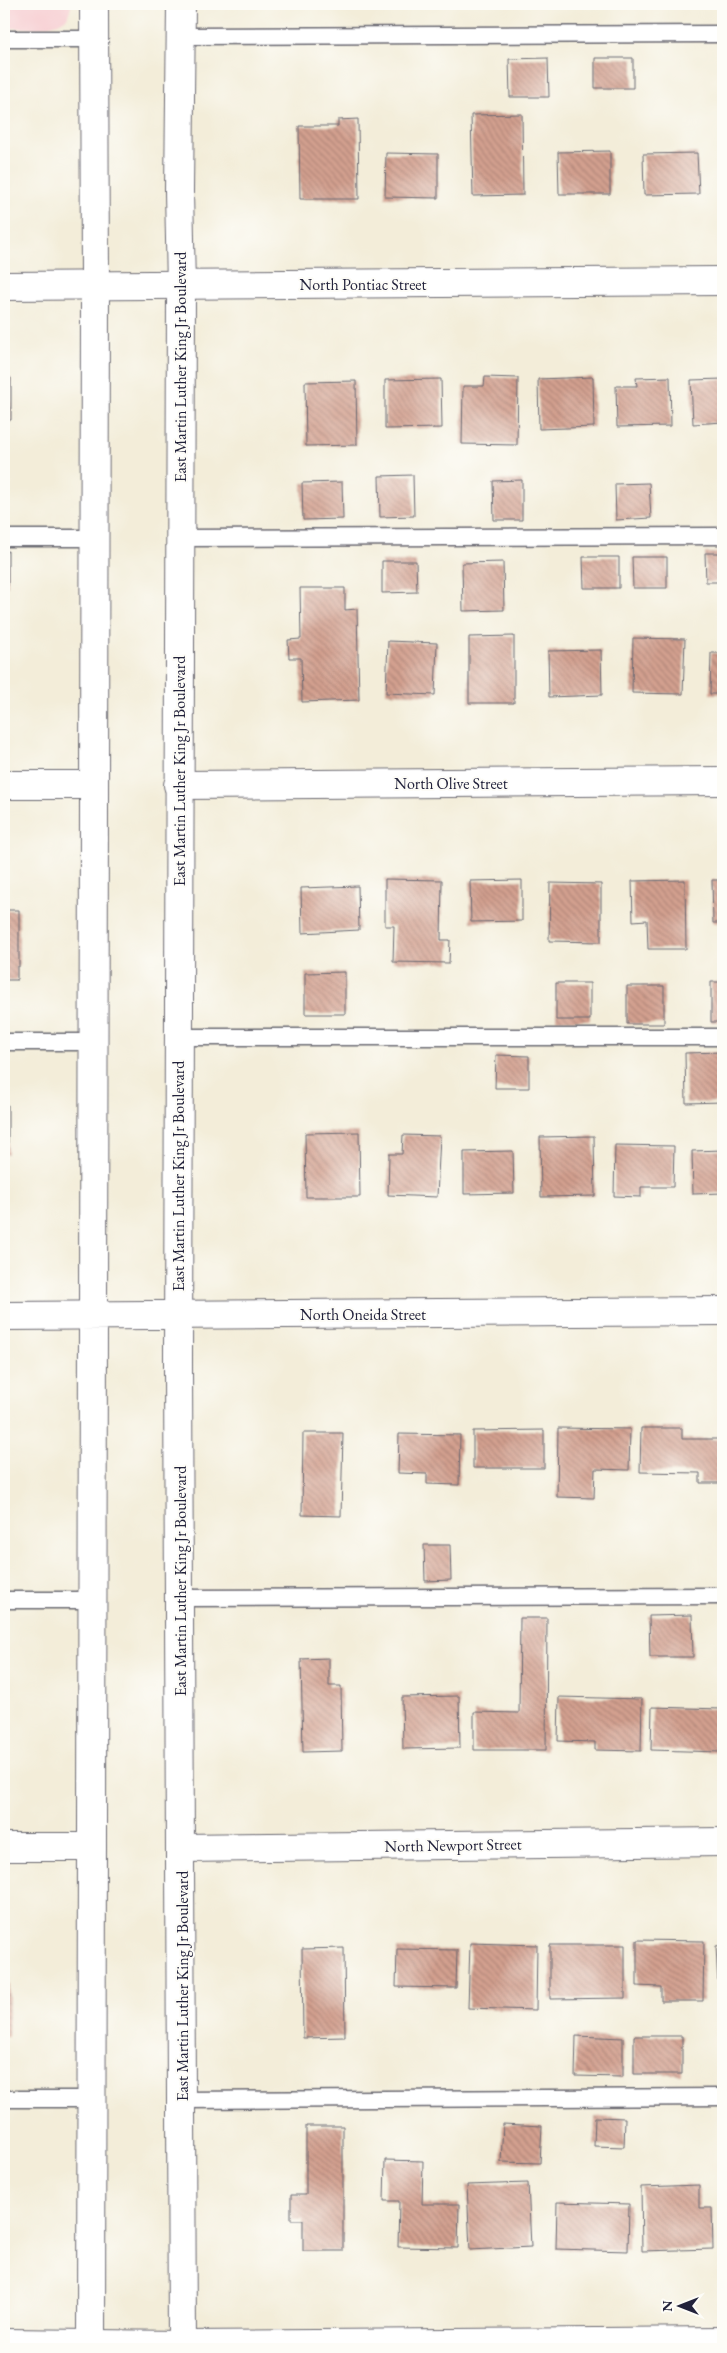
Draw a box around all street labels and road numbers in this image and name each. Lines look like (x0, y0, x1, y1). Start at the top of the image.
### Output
street label: East Martin Luther King Jr Boulevard (170, 251, 191, 482)
street label: North Pontiac Street (300, 274, 427, 295)
street label: East Martin Luther King Jr Boulevard (169, 655, 190, 886)
street label: North Olive Street (394, 773, 508, 794)
street label: East Martin Luther King Jr Boulevard (168, 1060, 189, 1291)
street label: North Oneida Street (300, 1304, 426, 1325)
street label: East Martin Luther King Jr Boulevard (170, 1465, 191, 1696)
street label: North Newport Street (384, 1833, 522, 1857)
street label: East Martin Luther King Jr Boulevard (172, 1870, 193, 2101)

